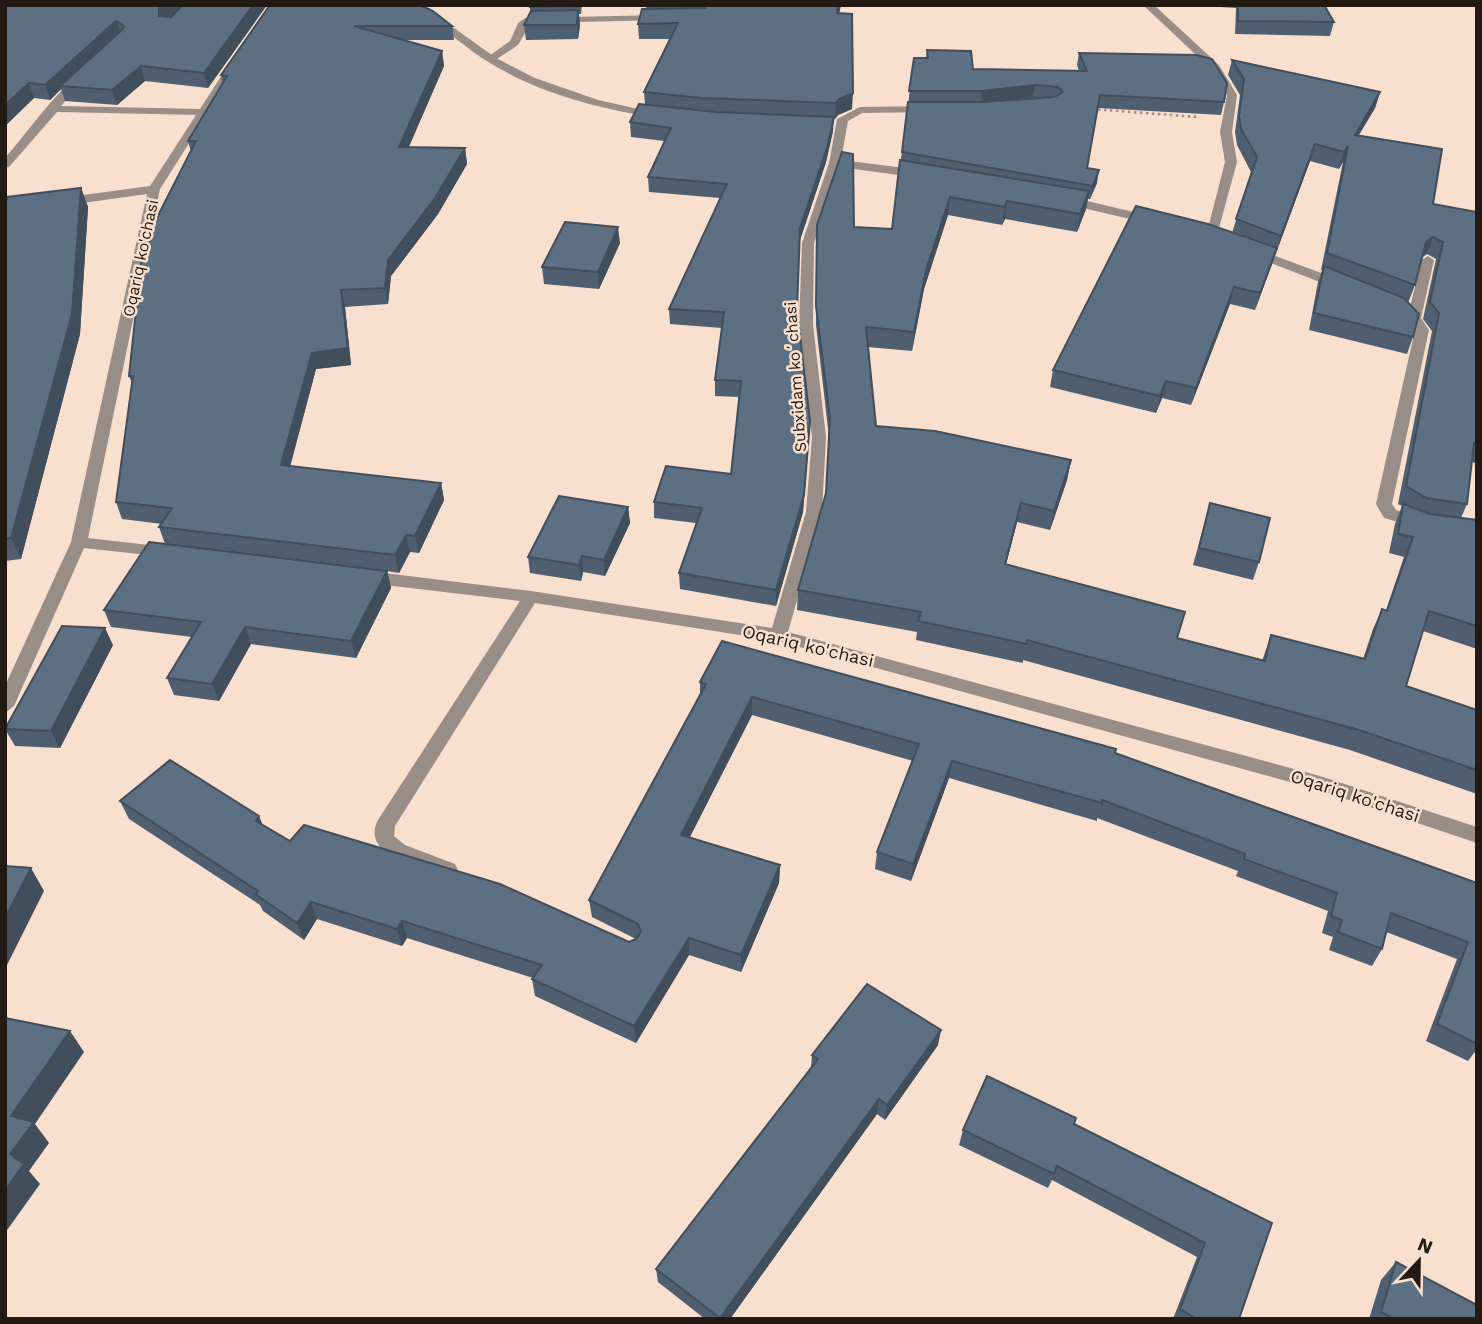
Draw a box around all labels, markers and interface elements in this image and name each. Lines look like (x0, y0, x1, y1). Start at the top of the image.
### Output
street label: Oqariq ko'chasi (119, 198, 162, 319)
street label: Subxidam koʻchasi (781, 301, 810, 453)
street label: Oqariq ko'chasi (740, 620, 876, 671)
street label: Oqariq ko'chasi (1288, 765, 1422, 826)
north arrow (1384, 1226, 1454, 1296)
text: N (1414, 1232, 1436, 1259)

